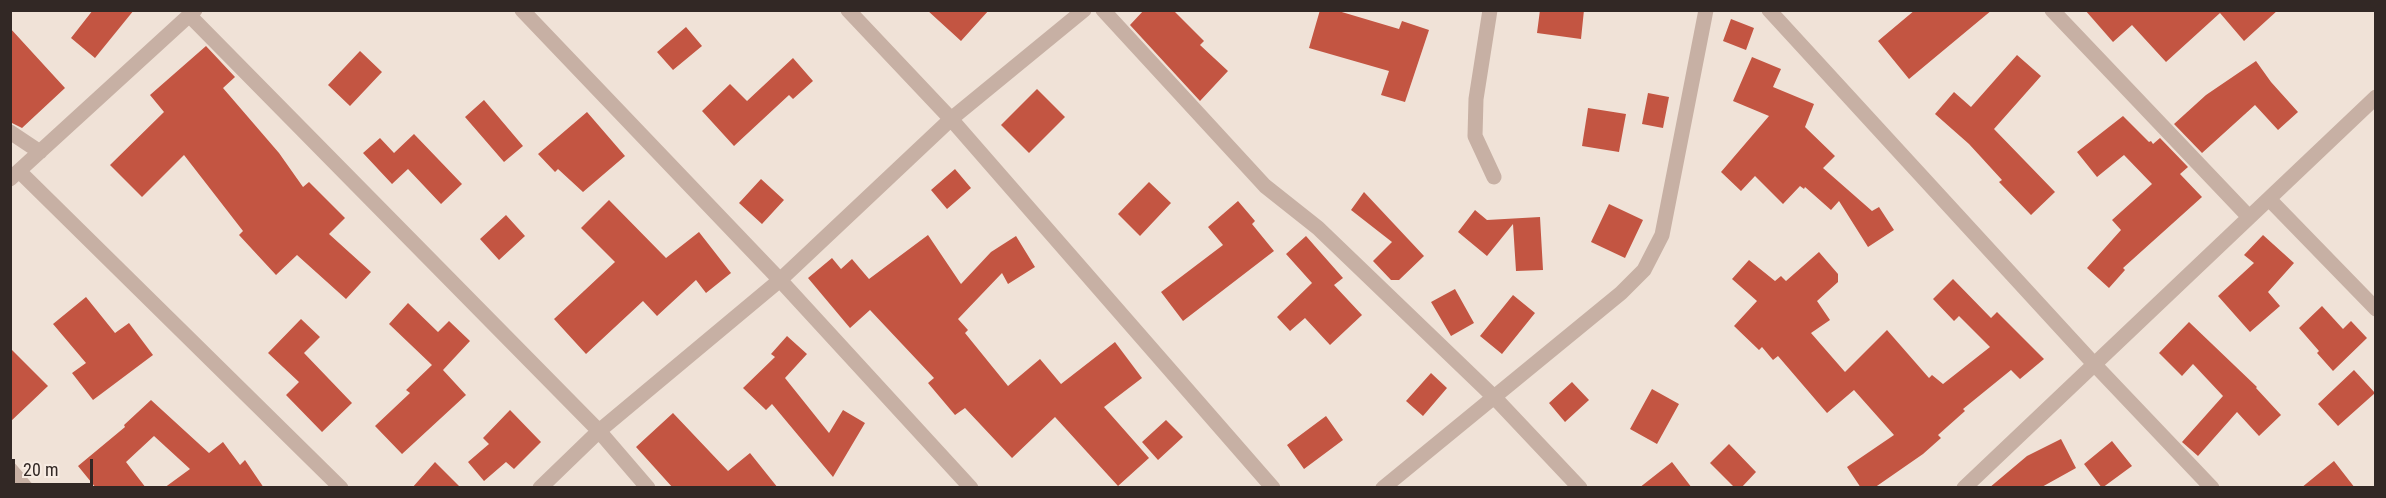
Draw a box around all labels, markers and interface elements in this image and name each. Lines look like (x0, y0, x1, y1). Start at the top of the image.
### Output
scale bar (15, 447, 96, 485)
text: 20 m (23, 459, 58, 480)

